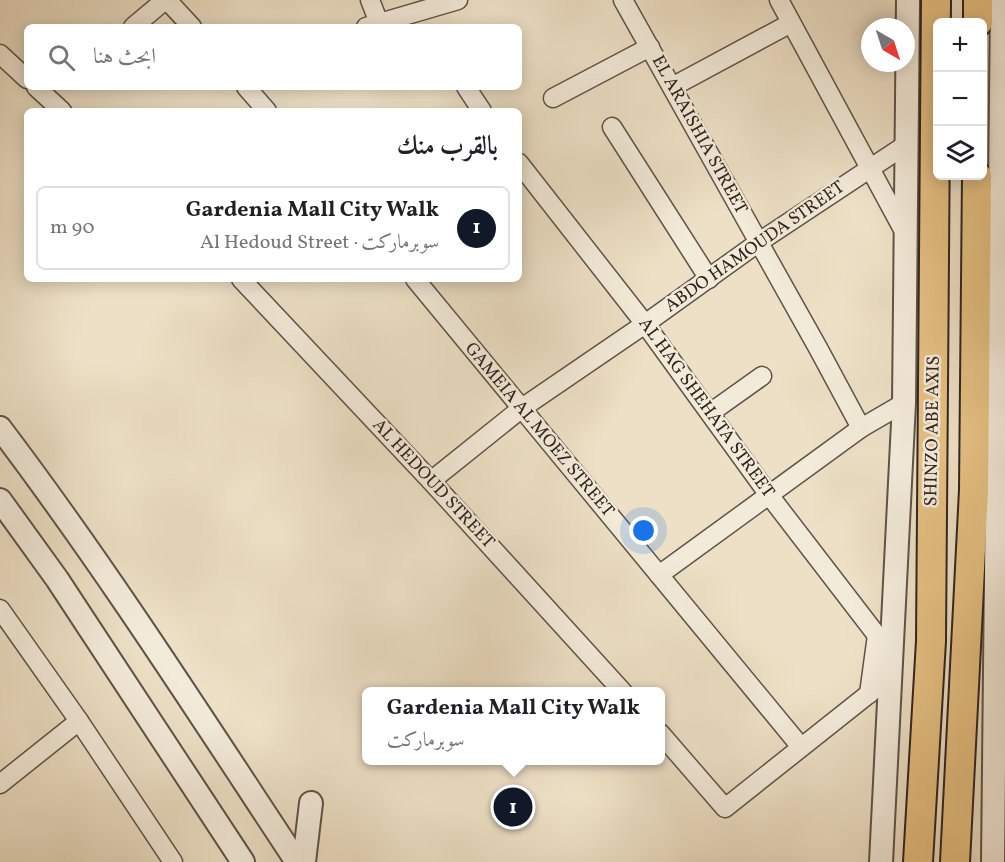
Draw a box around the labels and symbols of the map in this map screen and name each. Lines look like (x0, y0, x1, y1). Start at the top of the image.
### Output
north arrow (861, 18, 915, 72)
street label: EL ARAISHIA STREET (645, 51, 753, 219)
street label: ABDO HAMOUDA STREET (660, 175, 850, 319)
street label: AL HAG SHEHATA STREET (632, 313, 780, 504)
street label: GAMEIA AL MOEZ STREET (458, 337, 620, 523)
street label: SHINZO ABE AXIS (919, 355, 947, 507)
street label: AL HEDOUD STREET (366, 414, 500, 555)
your location (629, 516, 658, 545)
pin: 1 (494, 784, 532, 830)

